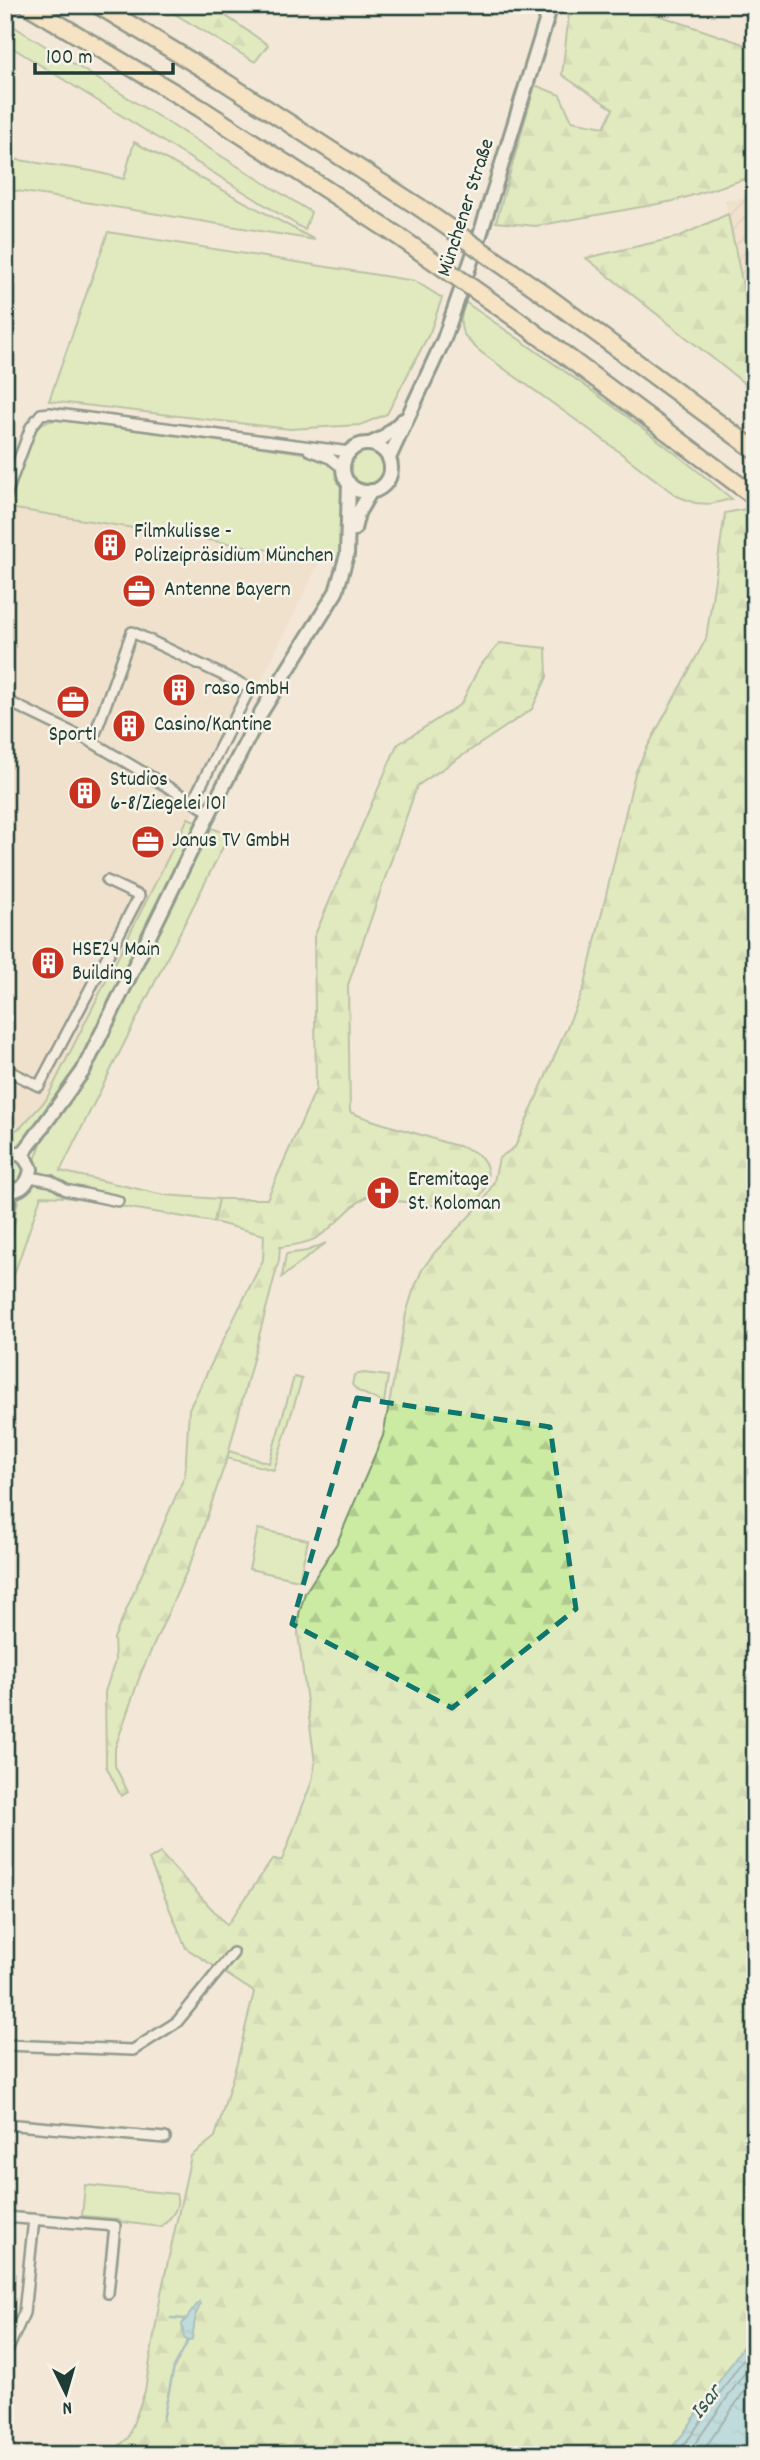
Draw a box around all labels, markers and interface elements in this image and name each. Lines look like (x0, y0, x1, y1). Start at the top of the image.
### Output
scale bar (35, 32, 173, 76)
text: 100 m (46, 44, 93, 74)
street label: Münchener Straße (431, 135, 503, 281)
place label: Filmkulisse - Polizeipräsidium München (134, 518, 333, 572)
building icon: Filmkulisse - Polizeipräsidium München (91, 526, 129, 564)
office icon: Antenne Bayern (120, 572, 158, 610)
place label: Antenne Bayern (164, 576, 291, 606)
building icon: raso GmbH (160, 671, 198, 709)
place label: raso GmbH (204, 675, 290, 705)
office icon: Sport1 (54, 683, 92, 721)
building icon: Casino/Kantine (110, 707, 148, 745)
place label: Casino/Kantine (154, 711, 272, 741)
place label: Sport1 (49, 721, 97, 751)
place label: Studios 6-8/Ziegelei 101 (110, 766, 226, 820)
building icon: Studios 6-8/Ziegelei 101 (66, 774, 104, 812)
office icon: Janus TV GmbH (129, 823, 167, 861)
place label: Janus TV GmbH (172, 827, 290, 857)
place label: HSE24 Main Building (72, 936, 160, 990)
building icon: HSE24 Main Building (29, 944, 67, 982)
place label: Eremitage St. Koloman (408, 1166, 501, 1220)
church icon: Eremitage St. Koloman (364, 1174, 402, 1212)
north arrow (32, 2358, 102, 2428)
water label: Isar (683, 2377, 733, 2427)
text: N (61, 2393, 73, 2420)

